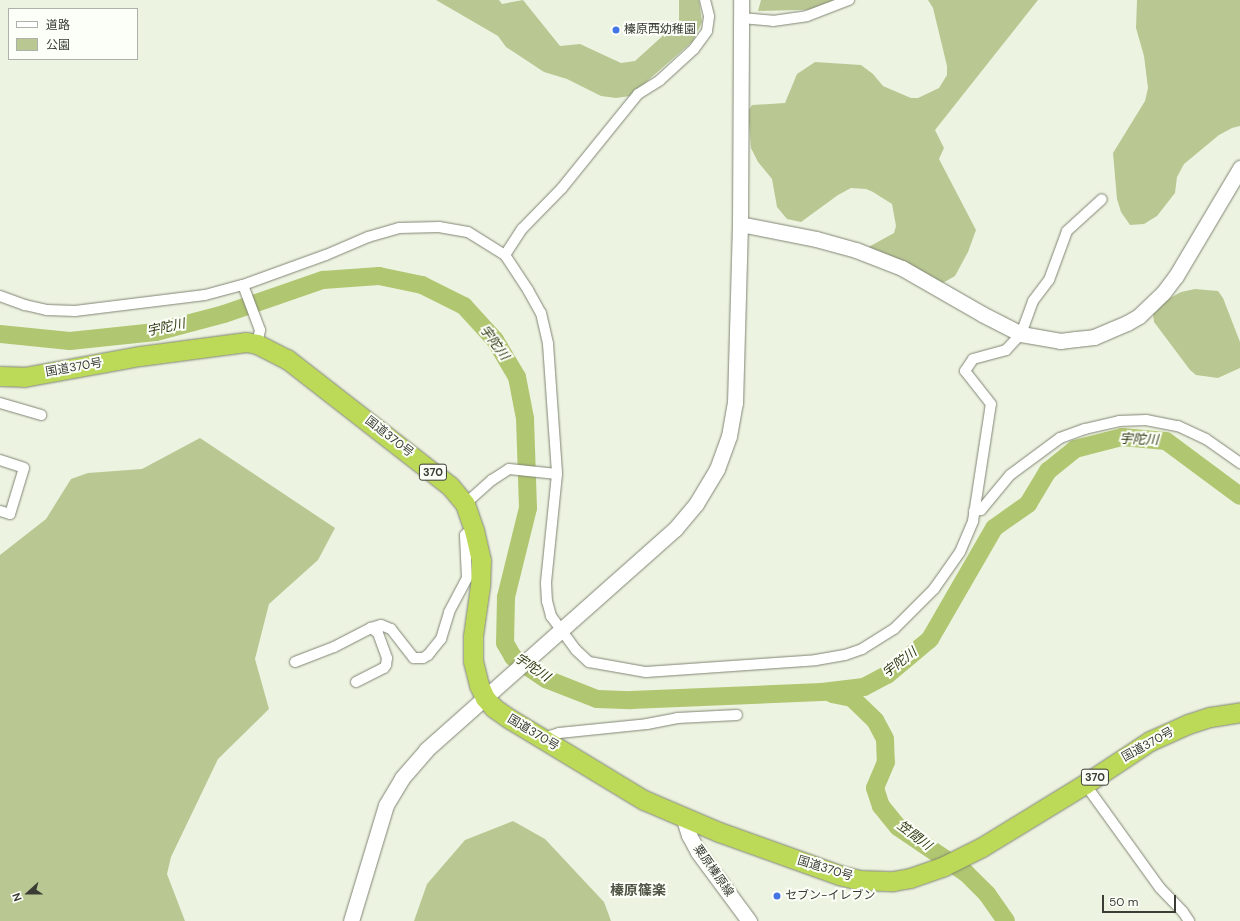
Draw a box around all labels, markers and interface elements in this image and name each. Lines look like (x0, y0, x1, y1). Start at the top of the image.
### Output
legend (8, 8, 138, 60)
text: 道路 (46, 17, 70, 33)
place label: 榛原西幼稚園 (624, 23, 696, 37)
marker: 榛原西幼稚園 (611, 25, 621, 35)
text: 公園 (46, 37, 70, 53)
water label: 宇陀川 (145, 316, 187, 340)
water label: 宇陀川 (476, 323, 512, 363)
street label: 国道370号 (45, 356, 103, 380)
street label: 国道370号 (362, 414, 416, 460)
water label: 宇陀川 (1119, 432, 1159, 448)
road number: 370 (418, 463, 448, 481)
water label: 宇陀川 (880, 645, 920, 681)
water label: 宇陀川 (511, 651, 553, 685)
street label: 国道370号 (505, 712, 561, 754)
street label: 国道370号 (1119, 725, 1177, 765)
road number: 370 (1080, 768, 1110, 786)
water label: 笠間川 (894, 818, 934, 854)
street label: 粟原榛原線 (690, 842, 736, 900)
street label: 国道370号 (795, 854, 855, 884)
north arrow (8, 873, 48, 913)
district label: 榛原篠楽 (610, 882, 666, 898)
scale bar (1104, 887, 1178, 913)
place label: セブン-イレブン (785, 889, 875, 903)
text: N (9, 891, 25, 904)
marker: セブン-イレブン (772, 891, 782, 901)
text: 50 m (1109, 894, 1138, 910)

